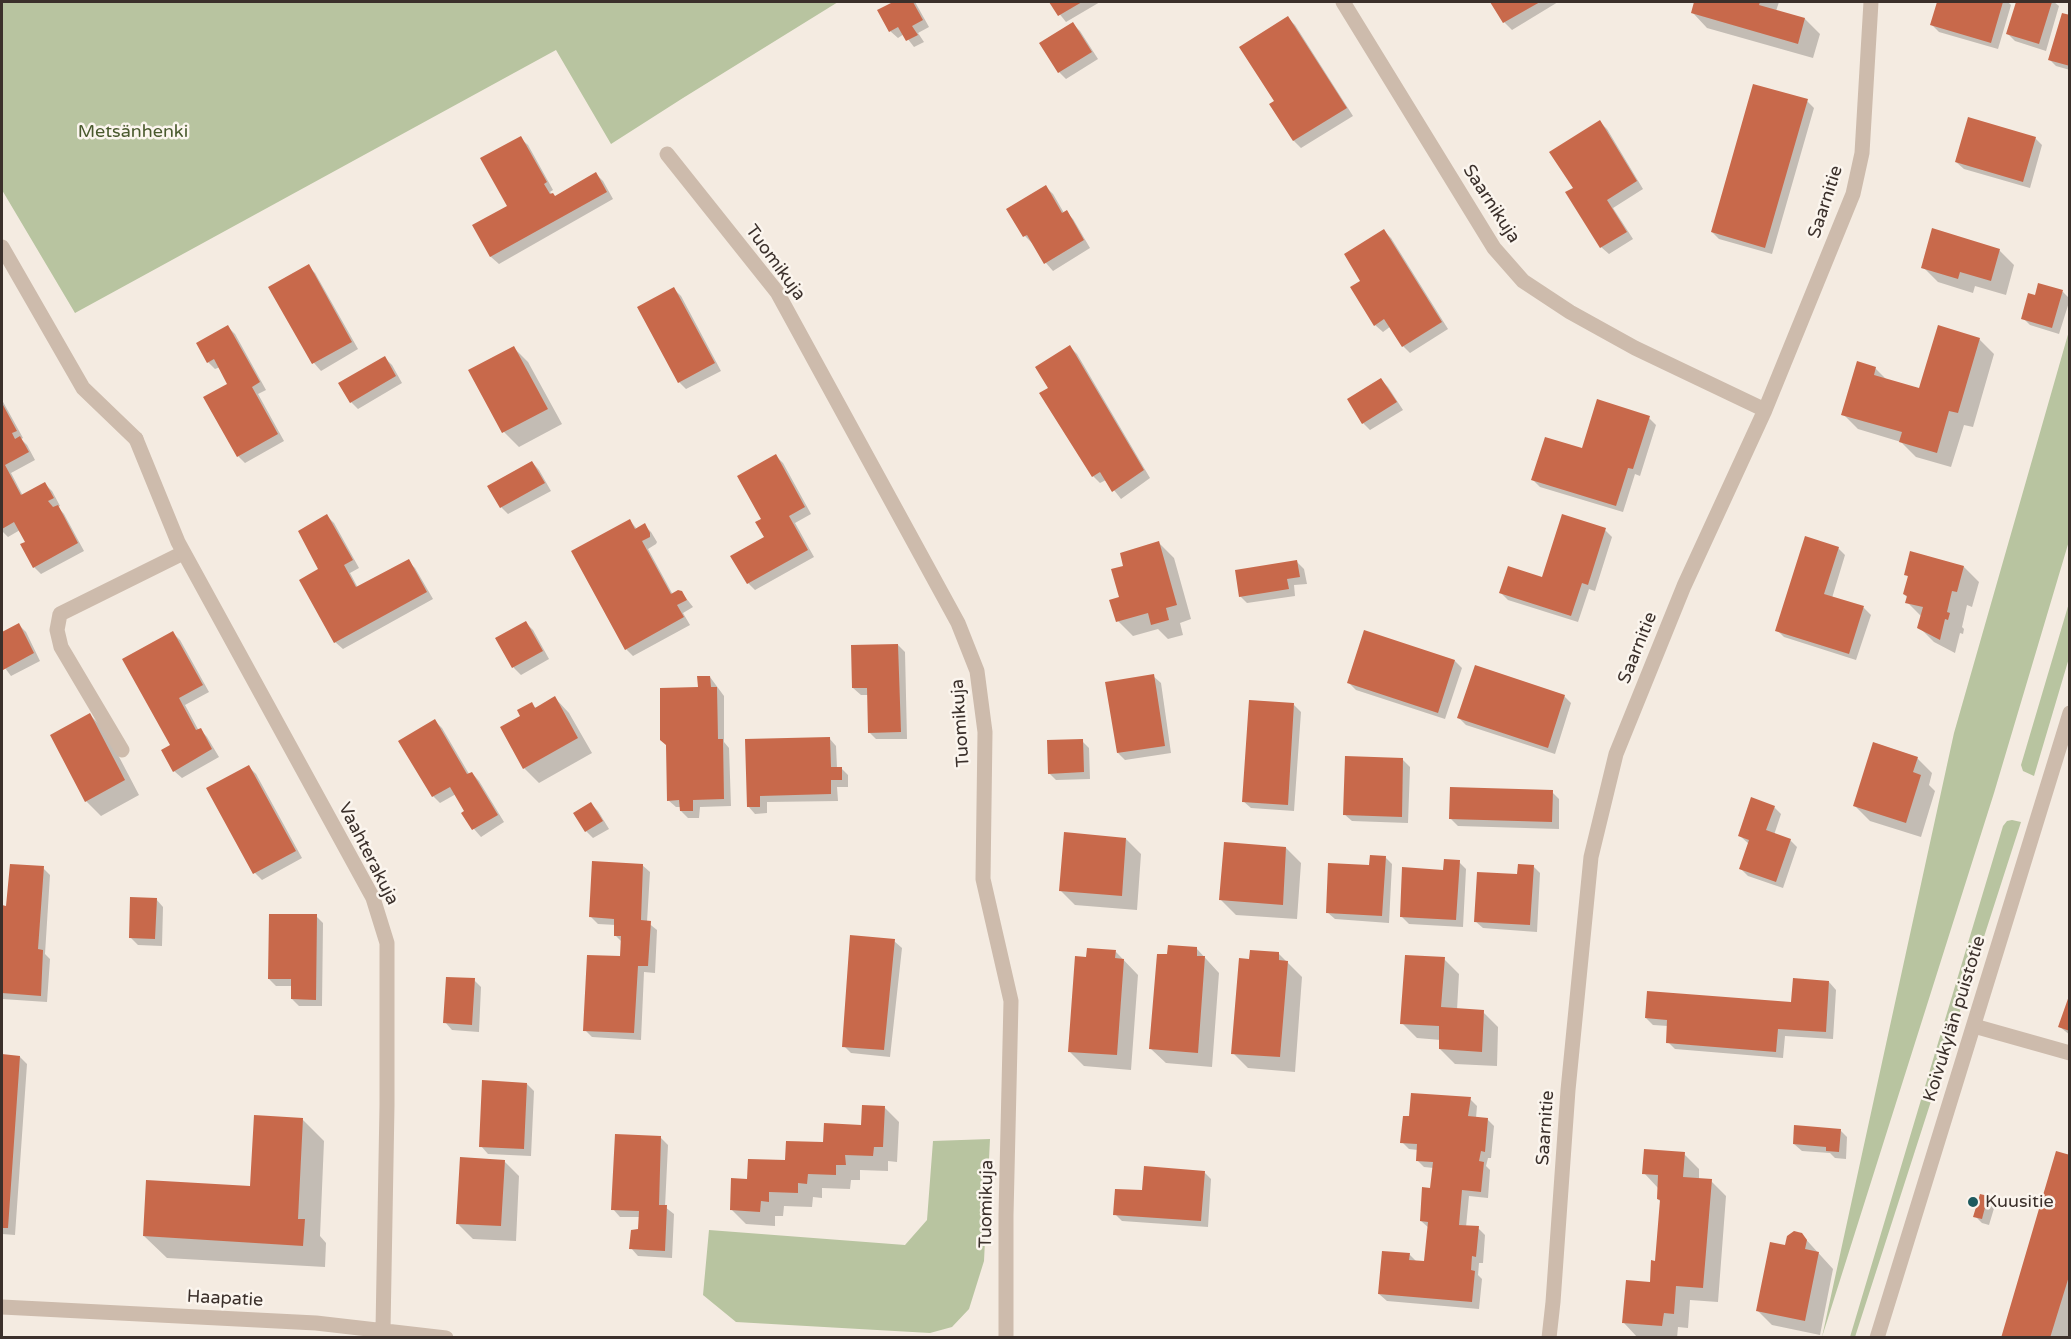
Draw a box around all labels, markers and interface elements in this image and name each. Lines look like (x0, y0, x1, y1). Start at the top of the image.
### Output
park label: Metsänhenki (78, 121, 188, 143)
street label: Saarnikuja (1458, 161, 1524, 247)
street label: Saarnitie (1804, 163, 1848, 241)
street label: Tuomikuja (740, 221, 810, 305)
street label: Saarnitie (1614, 609, 1662, 687)
street label: Tuomikuja (947, 678, 975, 768)
street label: Vaahterakuja (333, 799, 403, 909)
street label: Koivukylän puistotie (1919, 933, 1991, 1105)
street label: Saarnitie (1533, 1090, 1559, 1166)
street label: Tuomikuja (975, 1160, 999, 1248)
place label: Kuusitie (1985, 1191, 2054, 1213)
marker: Kuusitie (1966, 1195, 1980, 1209)
street label: Haapatie (186, 1286, 264, 1312)

